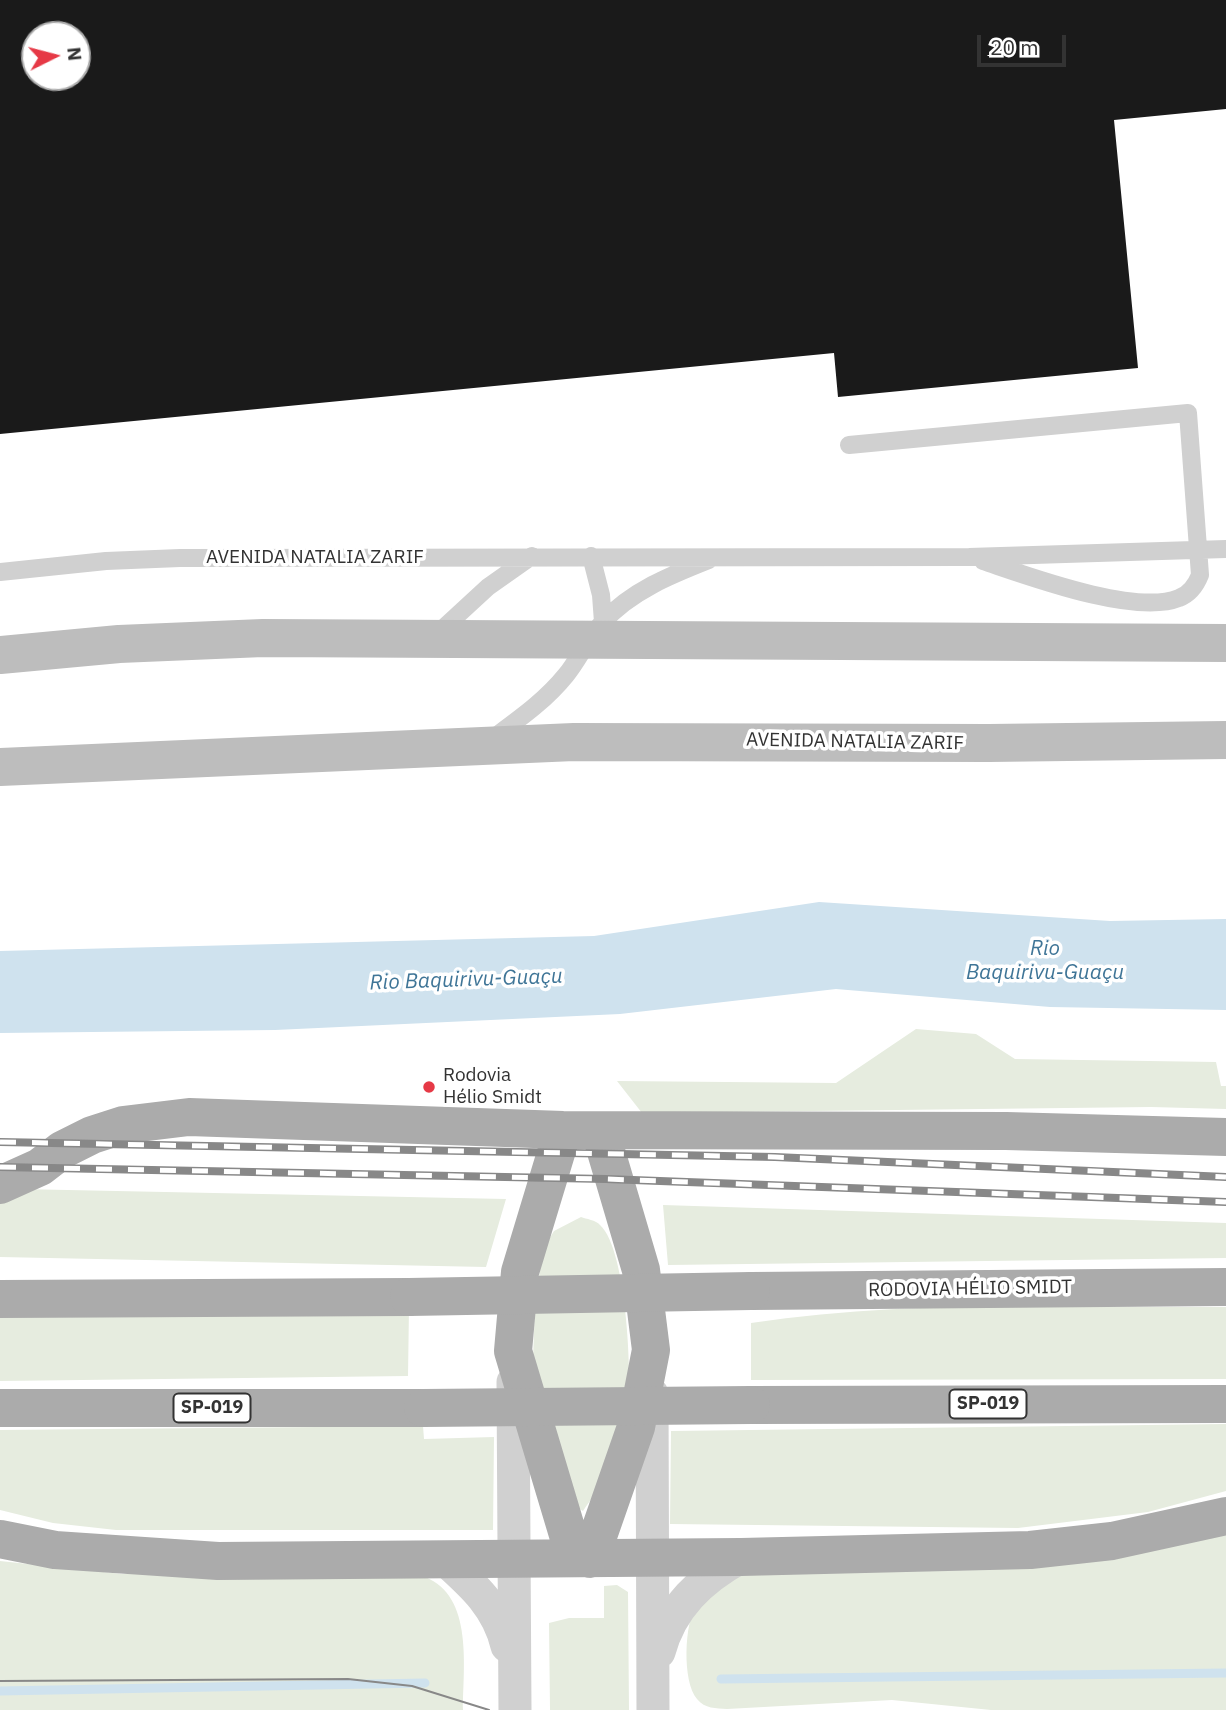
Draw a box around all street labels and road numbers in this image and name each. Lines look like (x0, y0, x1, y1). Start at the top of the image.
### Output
street label: AVENIDA NATALIA ZARIF (206, 547, 424, 569)
street label: AVENIDA NATALIA ZARIF (746, 729, 964, 755)
street label: RODOVIA HÉLIO SMIDT (868, 1276, 1072, 1302)
road number: SP-019 (950, 1390, 1026, 1419)
road number: SP-019 (174, 1394, 250, 1422)

